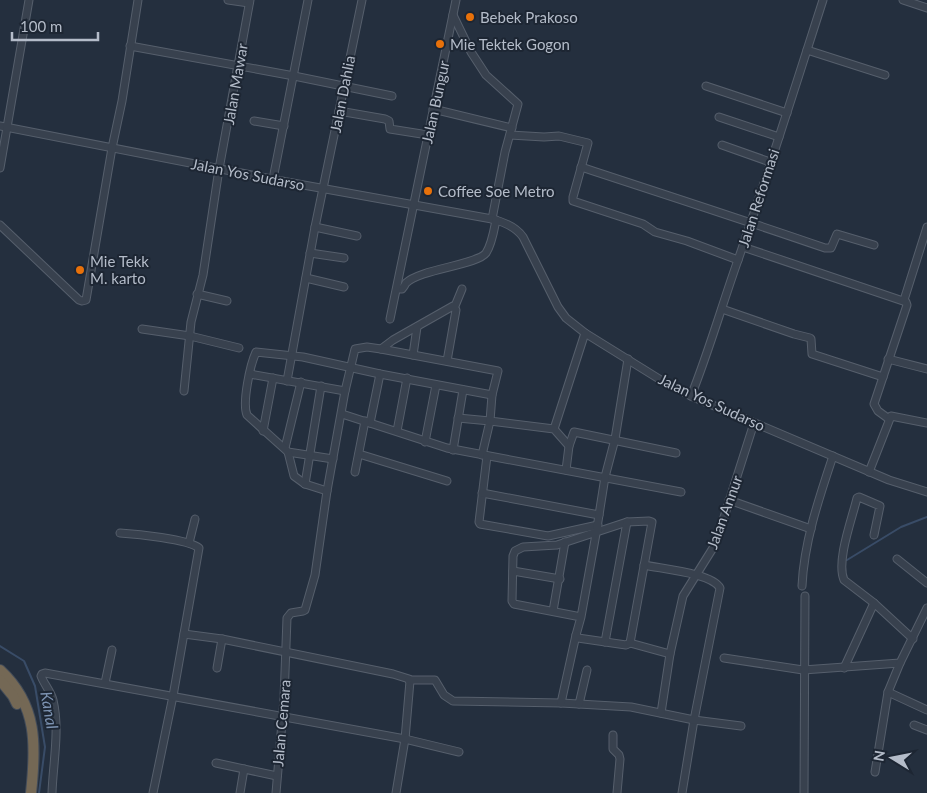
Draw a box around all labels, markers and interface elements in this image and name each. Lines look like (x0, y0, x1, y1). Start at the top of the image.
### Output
place label: Bebek Prakoso (480, 8, 578, 26)
scale bar (12, 10, 99, 42)
marker: Bebek Prakoso (464, 11, 476, 23)
text: 100 m (20, 17, 62, 35)
place label: Mie Tektek Gogon (450, 35, 570, 53)
marker: Mie Tektek Gogon (434, 38, 446, 50)
street label: Jalan Mawar (219, 41, 251, 126)
street label: Jalan Dahlia (326, 54, 358, 134)
street label: Jalan Bungur (417, 58, 453, 145)
street label: Jalan Reformasi (734, 147, 782, 249)
street label: Jalan Yos Sudarso (190, 154, 306, 194)
place label: Coffee Soe Metro (438, 182, 555, 200)
marker: Coffee Soe Metro (422, 185, 434, 197)
place label: Mie Tekk M. karto (90, 252, 149, 287)
marker: Mie Tekk M. karto (74, 264, 86, 276)
street label: Jalan Yos Sudarso (656, 369, 768, 435)
street label: Jalan Annur (702, 472, 746, 551)
street label: Jalan Cemara (268, 679, 294, 767)
water label: Kanal (37, 690, 63, 731)
north arrow (867, 733, 917, 783)
text: N (869, 749, 888, 762)

